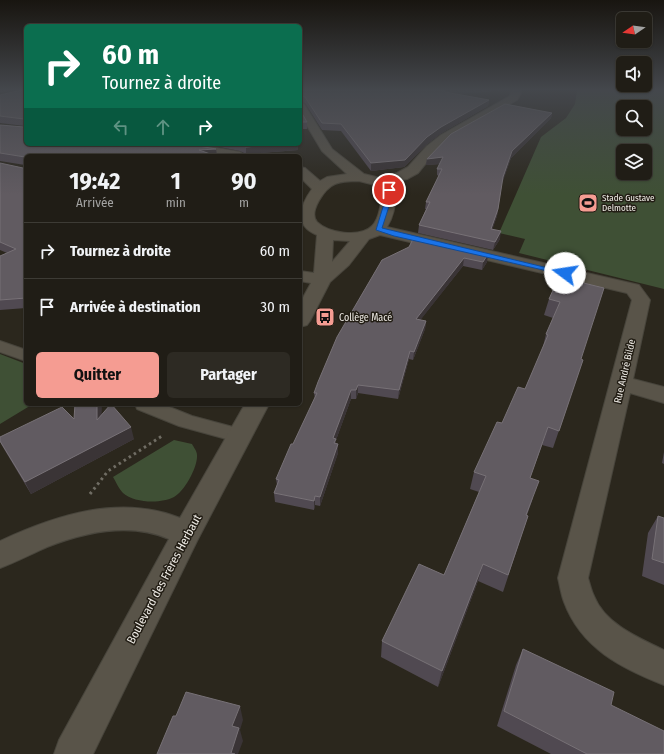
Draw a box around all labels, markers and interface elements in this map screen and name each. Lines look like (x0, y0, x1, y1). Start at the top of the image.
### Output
north arrow (616, 12, 652, 48)
map controls (616, 12, 652, 180)
text: 60 m (102, 38, 159, 71)
icon: right (36, 40, 88, 92)
button: sound (616, 56, 652, 92)
text: Tournez à droite (102, 72, 221, 94)
button: search (616, 100, 652, 136)
icon: left (110, 116, 132, 138)
icon: ahead (152, 116, 174, 138)
icon: right (194, 116, 216, 138)
button: layers (616, 144, 652, 180)
text: 19:42 (69, 167, 120, 195)
text: 1 (171, 167, 181, 195)
text: 90 (231, 167, 257, 195)
pin (372, 173, 406, 207)
icon: arrive (378, 179, 400, 201)
sports icon: Stade Gustave Delmotte (577, 192, 599, 214)
place label: Stade Gustave Delmotte (602, 193, 655, 213)
text: Arrivée (76, 195, 114, 210)
text: min (166, 195, 186, 210)
text: m (239, 195, 249, 210)
icon: right (36, 240, 58, 262)
text: Tournez à droite (70, 242, 171, 260)
text: 60 m (260, 242, 290, 260)
position arrow (544, 252, 586, 294)
icon: arrive (36, 296, 58, 318)
text: Arrivée à destination (70, 298, 201, 316)
text: 30 m (260, 298, 290, 316)
bus stop icon: Collège Macé (314, 306, 336, 328)
place label: Collège Macé (339, 312, 392, 324)
street label: Rue André Bilde (612, 338, 638, 404)
button: Quitter (36, 352, 159, 398)
button: Partager (167, 352, 290, 398)
street label: Boulevard des Frères Herbaut (124, 512, 204, 646)

